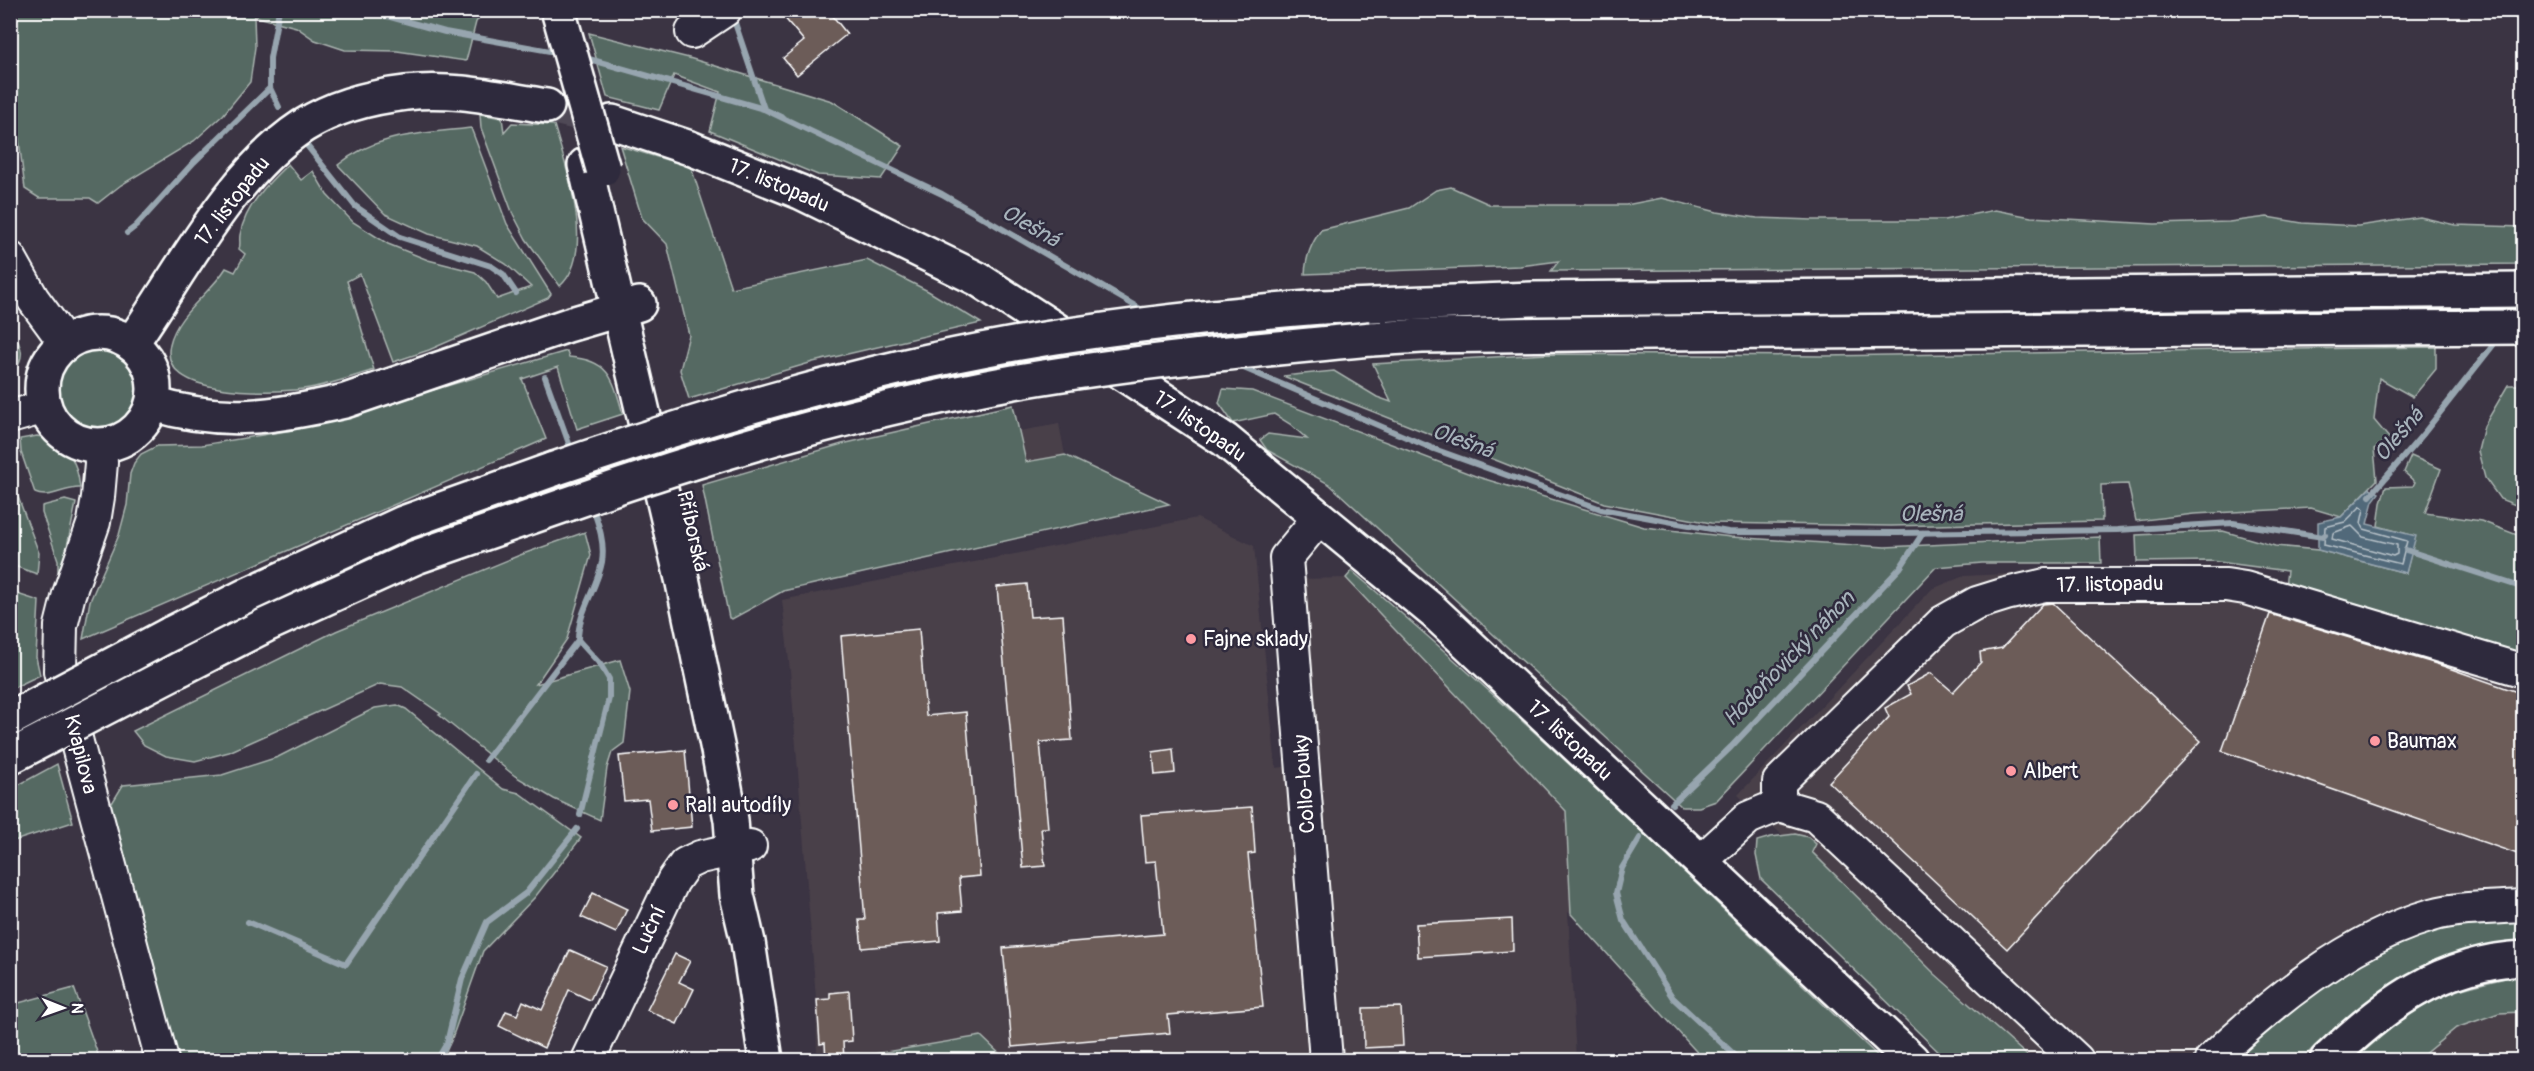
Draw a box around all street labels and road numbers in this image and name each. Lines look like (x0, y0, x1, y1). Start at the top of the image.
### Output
street label: 17. listopadu (189, 151, 276, 252)
street label: 17. listopadu (724, 152, 833, 219)
street label: 17. listopadu (1148, 385, 1251, 468)
street label: Příborská (670, 488, 715, 574)
street label: 17. listopadu (2056, 570, 2164, 599)
street label: 17. listopadu (1521, 694, 1618, 787)
street label: Kvapilova (58, 712, 103, 797)
street label: Collo-louky (1288, 734, 1321, 834)
street label: Luční (626, 901, 673, 959)

